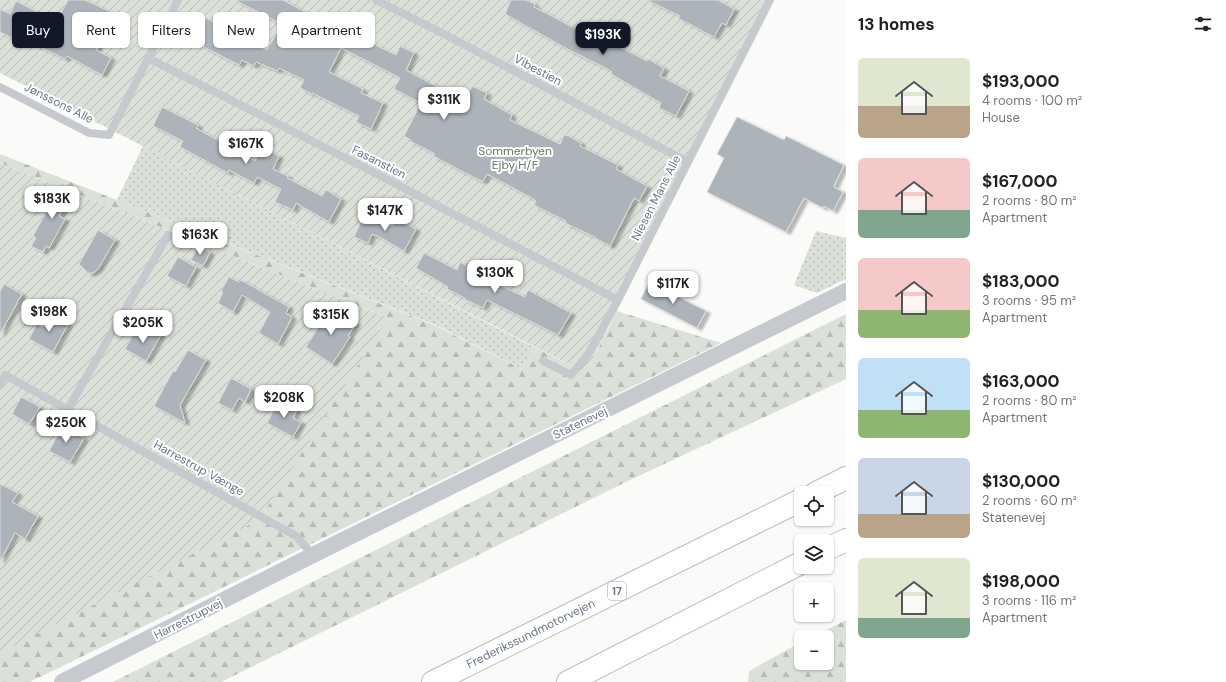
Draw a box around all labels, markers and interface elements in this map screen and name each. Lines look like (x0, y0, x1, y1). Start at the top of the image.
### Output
chip: Buy (12, 12, 64, 48)
chip: Rent (72, 12, 130, 48)
chip: Filters (138, 12, 205, 48)
chip: New (213, 12, 269, 48)
chip: Apartment (277, 12, 375, 48)
text: 13 homes (858, 13, 935, 35)
icon: filters (1192, 13, 1214, 35)
pin: $193K (575, 22, 631, 56)
text: $193K (584, 26, 622, 43)
street label: Vibestien (511, 51, 565, 89)
text: $193,000 (982, 70, 1059, 92)
icon: home (890, 74, 938, 122)
street label: Jønssons Alle (22, 79, 96, 127)
pin: $311K (416, 87, 472, 121)
text: $311K (427, 91, 461, 108)
text: 4 rooms · 100 m² (982, 92, 1082, 109)
text: House (982, 109, 1020, 126)
pin: $167K (218, 131, 274, 165)
text: $167K (228, 135, 264, 152)
street label: Fasanstien (349, 141, 409, 183)
park label: Sommerbyen Ejby H/F (478, 143, 552, 173)
street label: Niesen Mans Alle (628, 152, 684, 243)
text: $167,000 (982, 170, 1057, 192)
icon: home (890, 174, 938, 222)
pin: $183K (24, 186, 80, 220)
text: $183K (33, 190, 71, 207)
text: 2 rooms · 80 m² (982, 192, 1077, 209)
pin: $147K (357, 198, 413, 232)
text: $147K (367, 202, 403, 219)
text: Apartment (982, 209, 1047, 226)
pin: $163K (172, 222, 228, 256)
text: $163K (181, 226, 219, 243)
pin: $130K (467, 260, 523, 294)
text: $130K (476, 264, 514, 281)
text: $183,000 (982, 270, 1060, 292)
pin: $117K (645, 271, 701, 305)
icon: home (890, 274, 938, 322)
text: $117K (657, 275, 689, 292)
text: 3 rooms · 95 m² (982, 292, 1076, 309)
pin: $198K (21, 299, 77, 333)
pin: $315K (303, 302, 359, 336)
text: $198K (30, 303, 68, 320)
text: $315K (313, 306, 349, 323)
text: Apartment (982, 309, 1047, 326)
pin: $205K (115, 310, 171, 344)
text: $205K (122, 314, 164, 331)
text: $163,000 (982, 370, 1060, 392)
icon: home (890, 374, 938, 422)
pin: $208K (256, 385, 312, 419)
text: $208K (263, 389, 305, 406)
text: 2 rooms · 80 m² (982, 392, 1077, 409)
street label: Statenevej (550, 403, 610, 443)
text: Apartment (982, 409, 1047, 426)
pin: $250K (38, 410, 94, 444)
text: $250K (45, 414, 87, 431)
street label: Harrestrup Vænge (151, 436, 247, 500)
text: $130,000 (982, 470, 1060, 492)
icon: home (890, 474, 938, 522)
map controls (794, 486, 834, 670)
button: locate (794, 486, 834, 526)
text: 2 rooms · 60 m² (982, 492, 1077, 509)
text: Statenevej (982, 509, 1045, 526)
button: layers (794, 534, 834, 574)
text: $198,000 (982, 570, 1060, 592)
icon: home (890, 574, 938, 622)
road number: 17 (608, 582, 626, 600)
button: + (794, 582, 834, 622)
text: 3 rooms · 116 m² (982, 592, 1076, 609)
street label: Harrestrupvej (151, 595, 225, 643)
street label: Frederikssundmotorvejen (464, 595, 598, 672)
text: Apartment (982, 609, 1047, 626)
button: − (794, 630, 834, 670)

